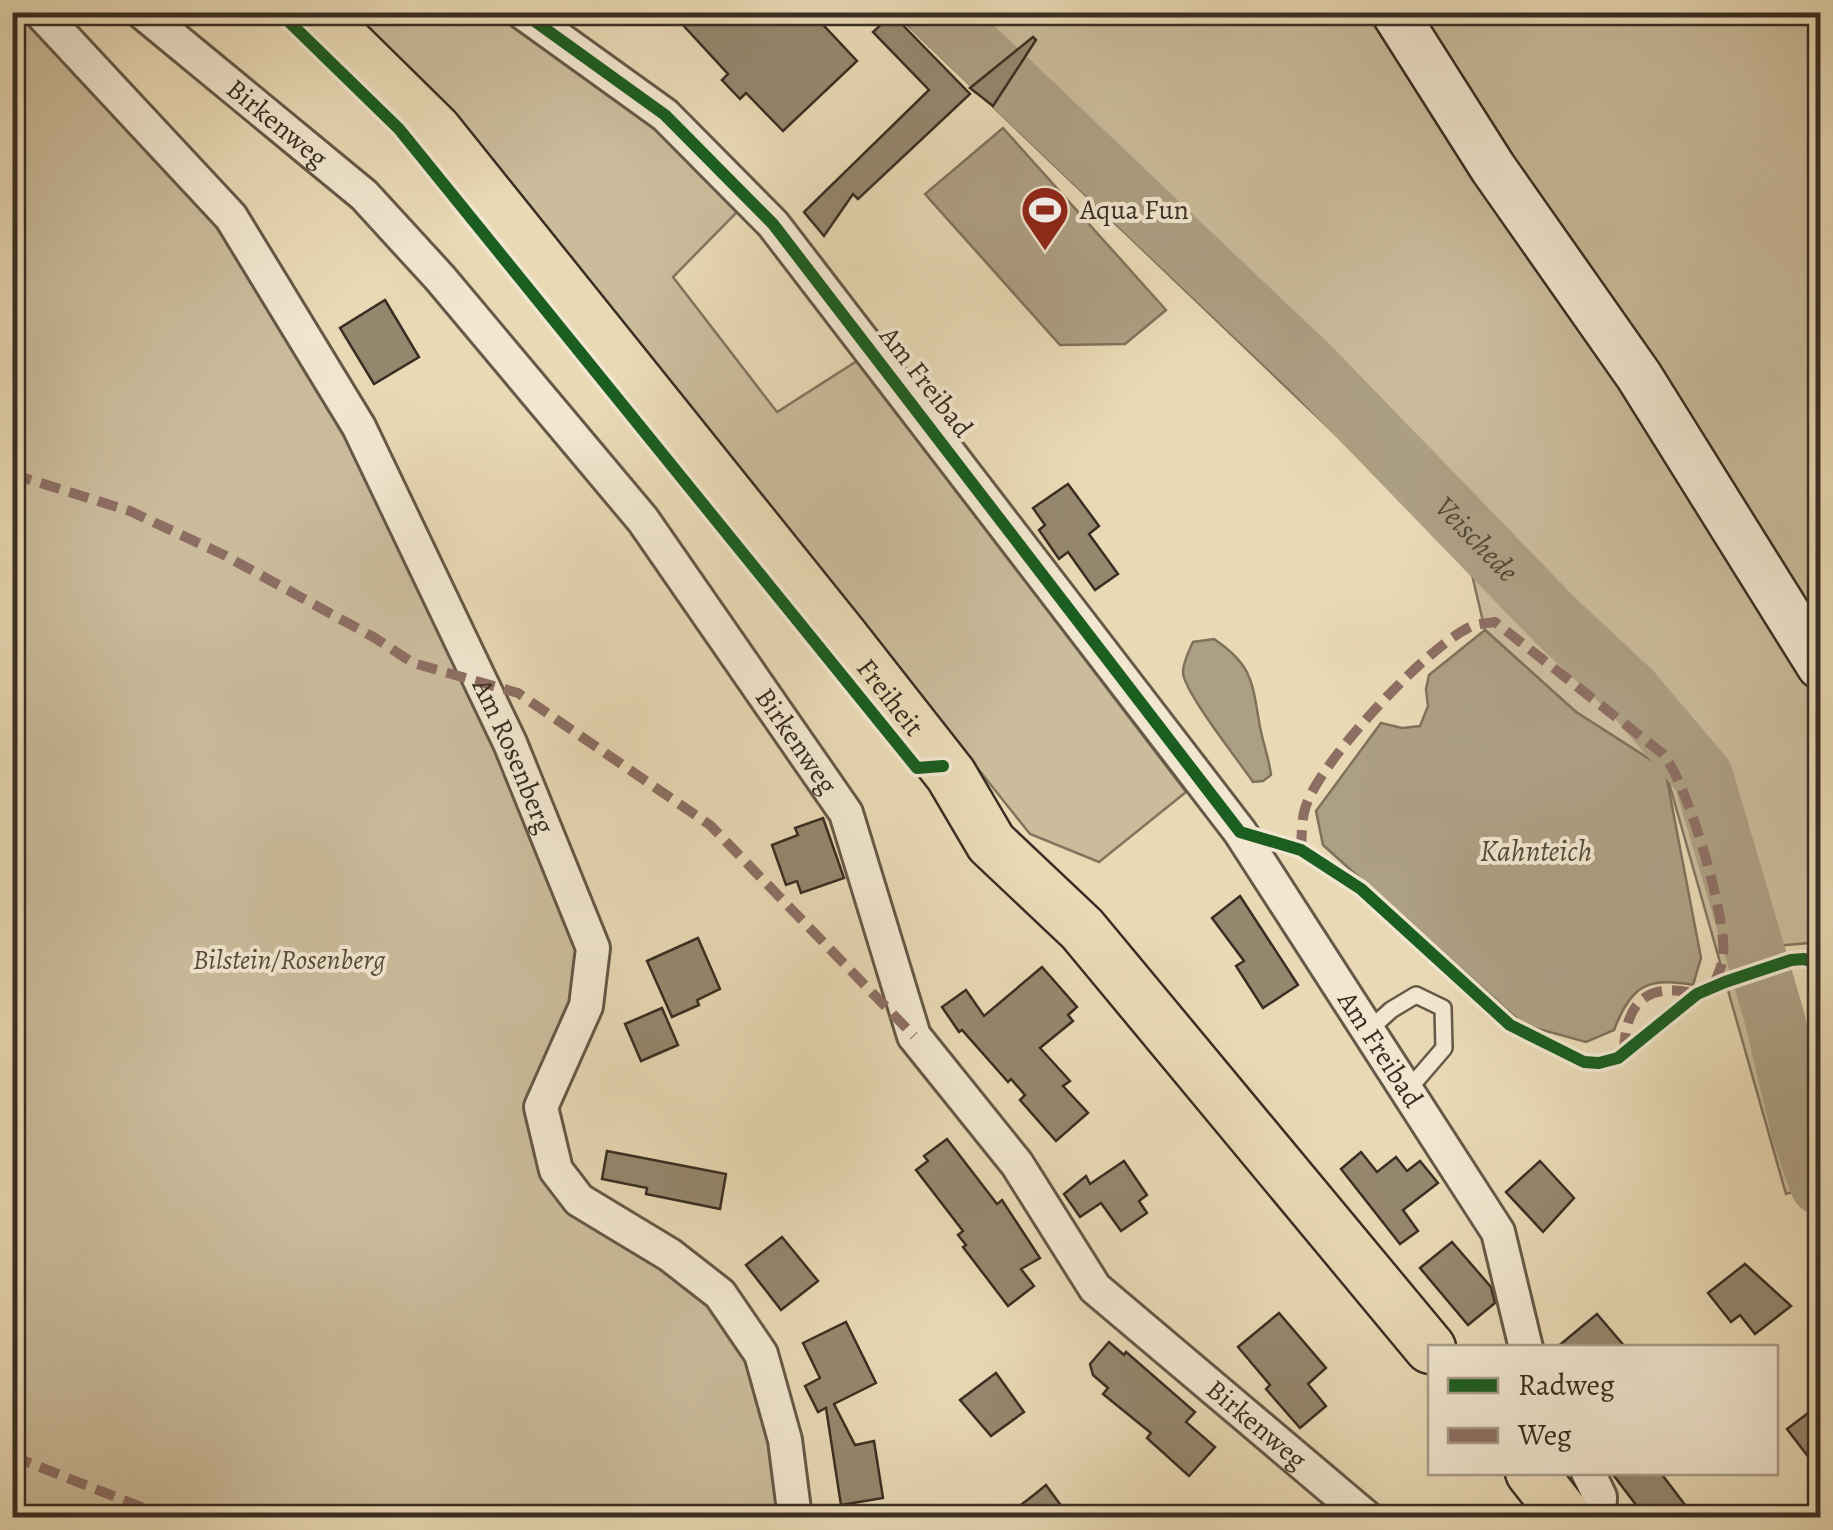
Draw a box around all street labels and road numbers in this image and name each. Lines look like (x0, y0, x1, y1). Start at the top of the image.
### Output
street label: Birkenweg (218, 70, 336, 177)
street label: Am Freibad (870, 318, 982, 446)
street label: Freiheit (848, 650, 933, 744)
street label: Am Rosenberg (463, 672, 564, 840)
street label: Birkenweg (746, 680, 846, 802)
street label: Am Freibad (1328, 983, 1432, 1116)
street label: Birkenweg (1198, 1371, 1315, 1478)

